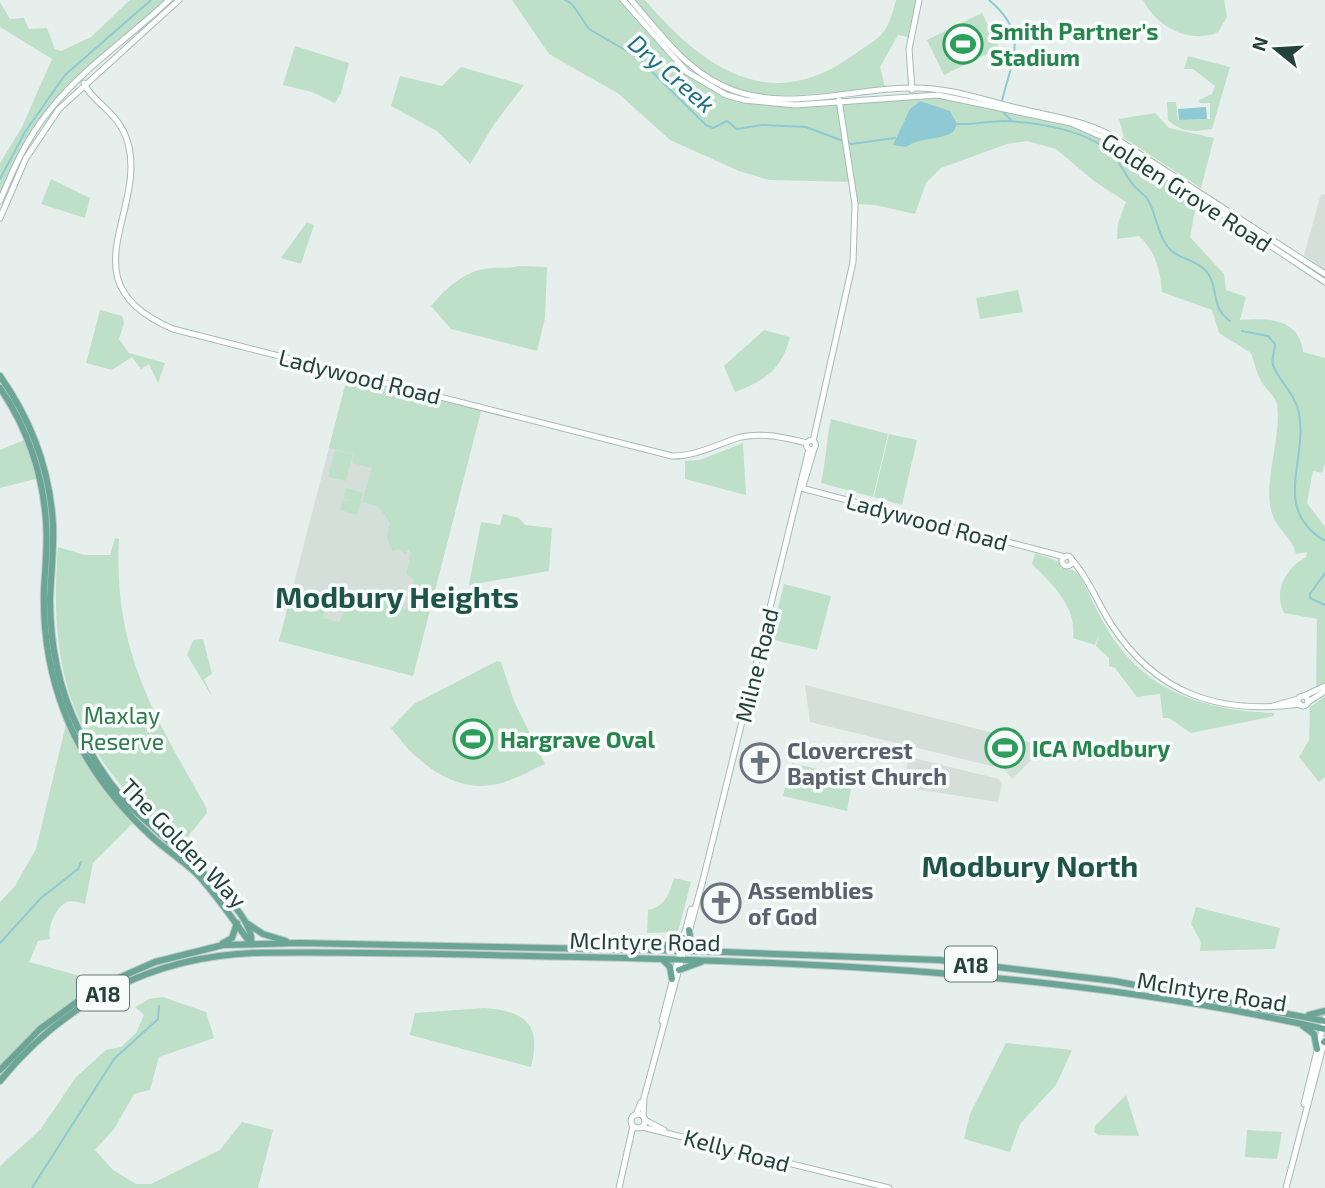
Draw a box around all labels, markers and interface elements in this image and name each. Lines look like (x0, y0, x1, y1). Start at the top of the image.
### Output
north arrow (1241, 14, 1311, 84)
place label: Smith Partner's Stadium (990, 17, 1159, 71)
sports icon: Smith Partner's Stadium (942, 23, 984, 65)
water label: Dry Creek (623, 28, 721, 118)
text: N (1246, 34, 1272, 54)
street label: Golden Grove Road (1097, 127, 1277, 257)
street label: Ladywood Road (276, 342, 444, 410)
street label: Ladywood Road (843, 486, 1011, 556)
district label: Modbury Heights (275, 578, 519, 615)
street label: Milne Road (728, 605, 784, 725)
park label: Maxlay Reserve (80, 701, 164, 755)
sports icon: Hargrave Oval (452, 718, 494, 760)
place label: Hargrave Oval (500, 725, 655, 753)
sports icon: ICA Modbury (984, 727, 1026, 769)
place label: ICA Modbury (1032, 734, 1170, 762)
place label: Clovercrest Baptist Church (787, 736, 947, 790)
church icon: Clovercrest Baptist Church (739, 742, 781, 784)
street label: The Golden Way (115, 773, 253, 913)
district label: Modbury North (922, 847, 1138, 884)
place label: Assemblies of God (748, 876, 873, 930)
church icon: Assemblies of God (700, 882, 742, 924)
street label: McIntyre Road (569, 926, 721, 956)
road number: A18 (945, 946, 997, 982)
street label: McIntyre Road (1135, 965, 1289, 1017)
road number: A18 (77, 976, 129, 1010)
street label: Kelly Road (681, 1122, 793, 1178)

